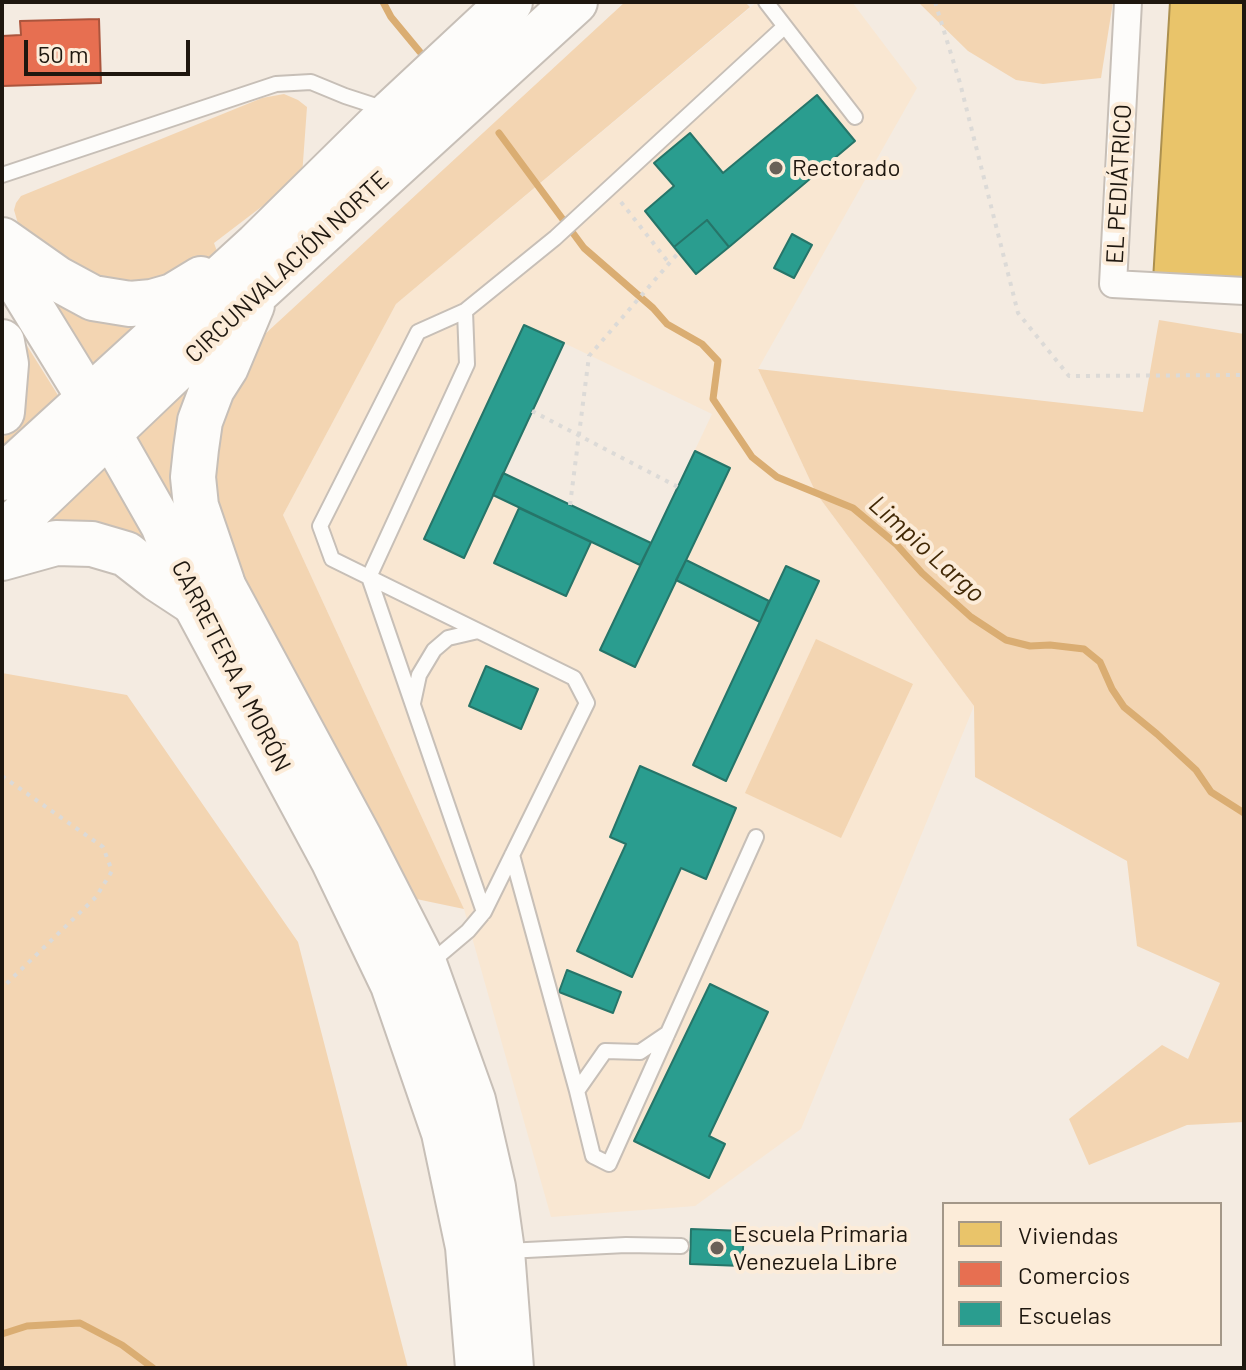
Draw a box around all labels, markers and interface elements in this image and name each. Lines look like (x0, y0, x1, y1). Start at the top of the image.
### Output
scale bar (28, 24, 194, 74)
text: 50 m (38, 39, 89, 68)
street label: EL PEDIÁTRICO (1100, 103, 1138, 265)
place label: Rectorado (792, 154, 900, 182)
marker: Rectorado (767, 159, 785, 177)
street label: CIRCUNVALACIÓN NORTE (179, 165, 395, 369)
water label: Limpio Largo (863, 489, 991, 609)
street label: CARRETERA A MORÓN (165, 555, 297, 777)
legend (942, 1202, 1222, 1346)
place label: Escuela Primaria Venezuela Libre (733, 1220, 908, 1276)
text: Viviendas (1018, 1220, 1118, 1249)
marker: Escuela Primaria Venezuela Libre (708, 1239, 726, 1257)
text: Comercios (1018, 1260, 1130, 1289)
text: Escuelas (1018, 1300, 1112, 1329)

